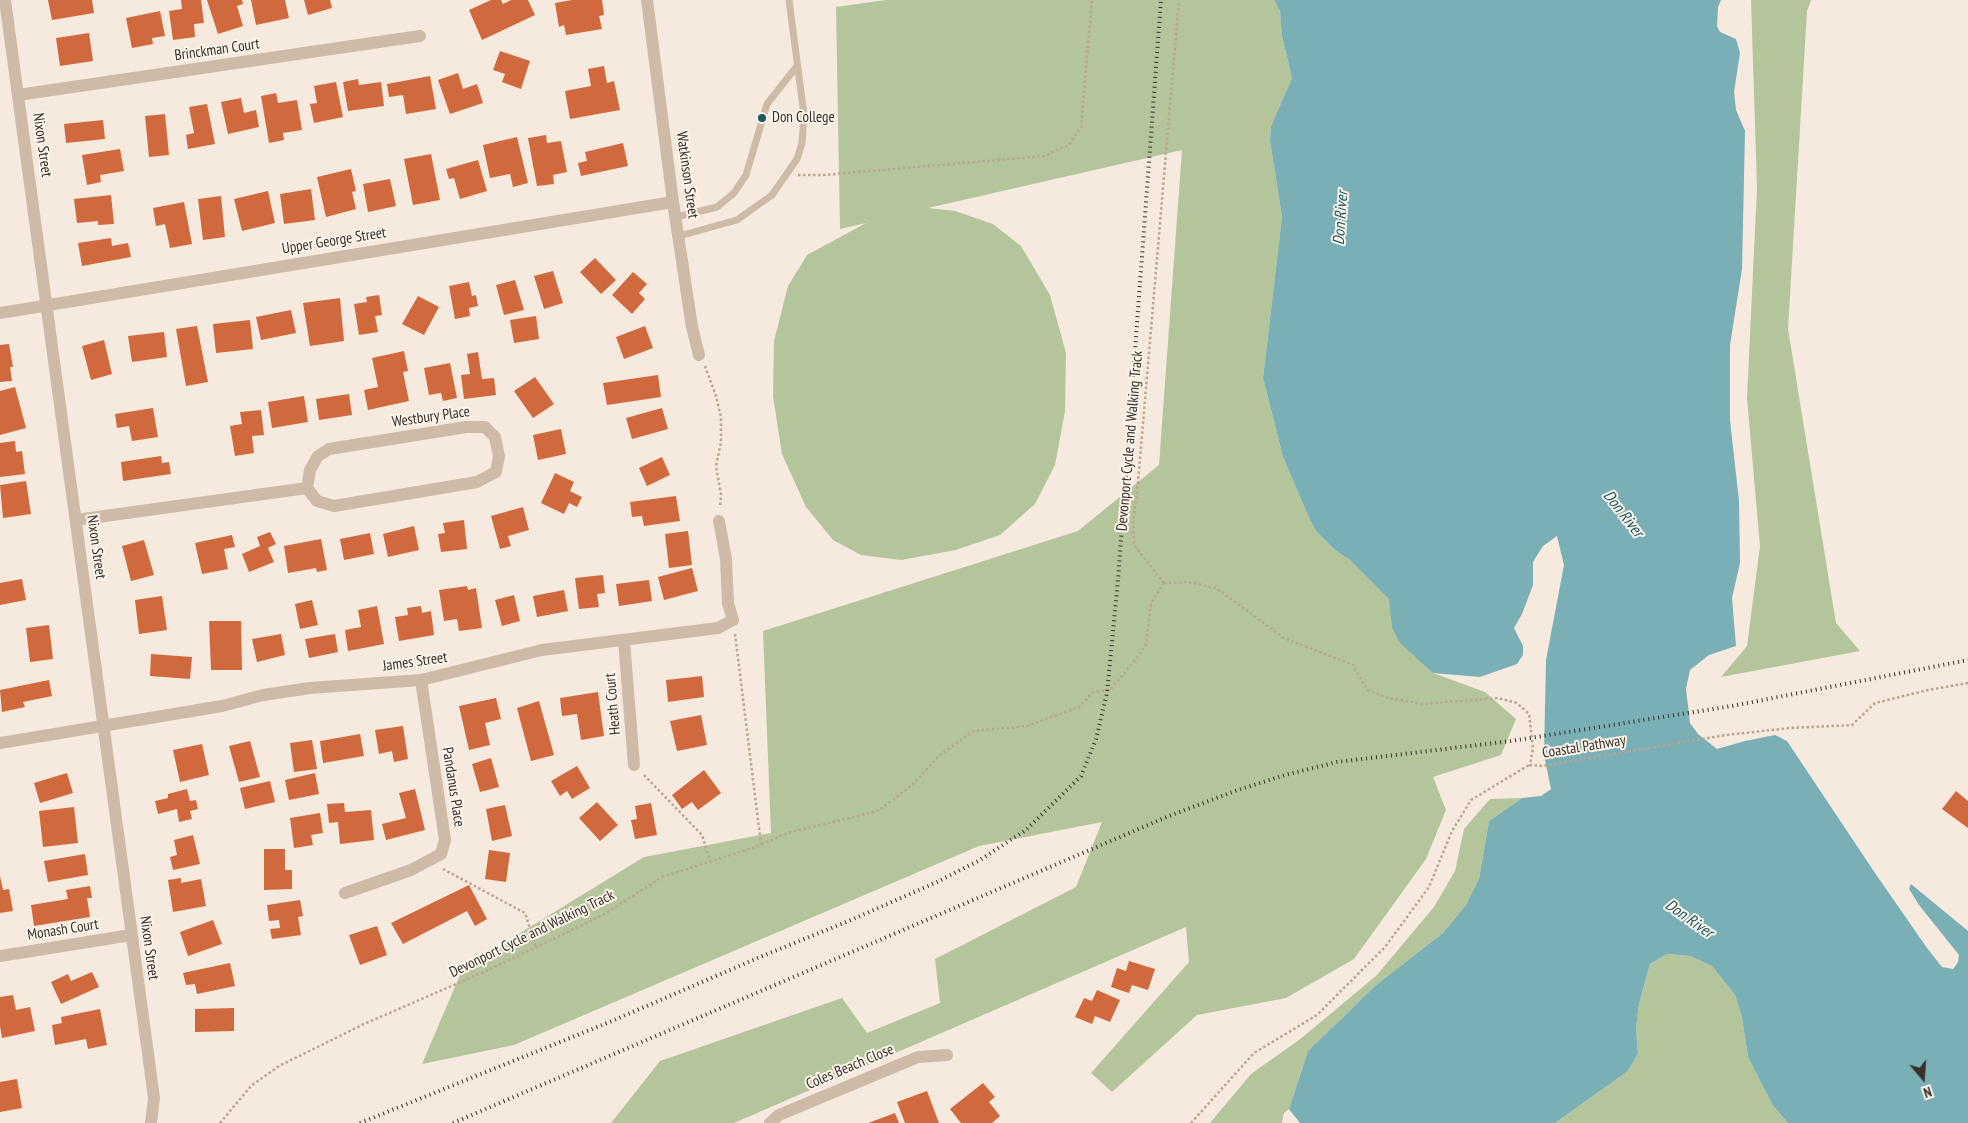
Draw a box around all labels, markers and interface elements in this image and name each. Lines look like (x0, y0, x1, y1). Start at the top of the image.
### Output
street label: Brinckman Court (173, 35, 261, 65)
place label: Don College (772, 109, 835, 127)
street label: Nixon Street (29, 112, 55, 178)
marker: Don College (756, 112, 768, 124)
street label: Watkinson Street (672, 130, 702, 220)
water label: Don River (1330, 190, 1352, 246)
street label: Upper George Street (281, 224, 387, 258)
street label: Devonport Cycle and Walking Track (1113, 350, 1147, 532)
street label: Westbury Place (391, 403, 471, 431)
water label: Don River (1599, 487, 1647, 541)
street label: Nixon Street (83, 514, 109, 580)
street label: James Street (382, 649, 448, 675)
street label: Heath Court (601, 672, 625, 736)
street label: Coastal Pathway (1541, 732, 1627, 762)
street label: Pandanus Place (438, 746, 468, 828)
street label: Devonport Cycle and Walking Track (447, 886, 617, 982)
water label: Don River (1661, 896, 1717, 942)
street label: Nixon Street (136, 915, 162, 981)
street label: Monash Court (26, 916, 100, 944)
street label: Coles Beach Close (804, 1040, 896, 1094)
north arrow (1898, 1053, 1948, 1103)
text: N (1921, 1083, 1934, 1102)

